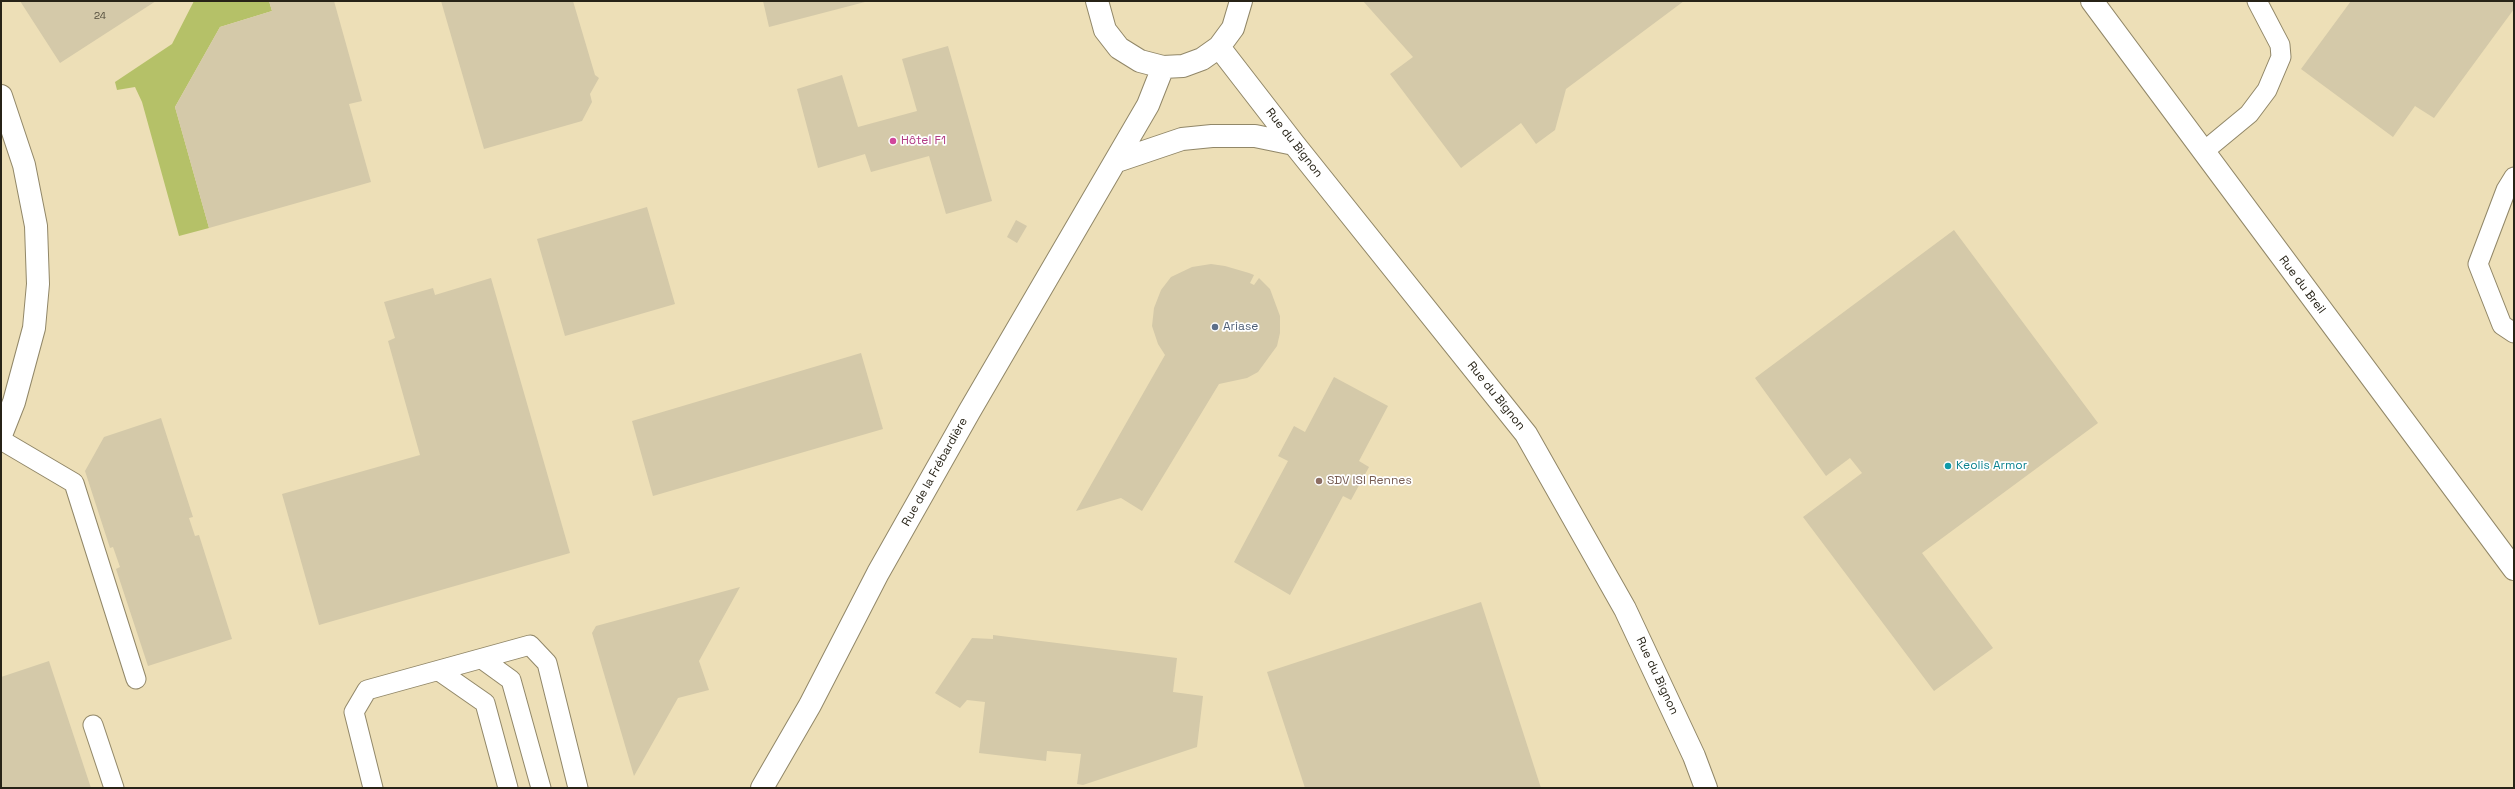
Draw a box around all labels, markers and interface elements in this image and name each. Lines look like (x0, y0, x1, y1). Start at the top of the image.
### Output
house number: 24 (94, 10, 106, 22)
street label: Rue du Bignon (1262, 105, 1326, 181)
place label: Hôtel F1 (901, 134, 946, 148)
marker: Hôtel F1 (888, 136, 898, 146)
street label: Rue du Breil (2276, 253, 2328, 317)
place label: Ariase (1223, 320, 1258, 334)
marker: Ariase (1210, 322, 1220, 332)
street label: Rue du Bignon (1464, 359, 1528, 433)
street label: Rue de la Frébardière (899, 415, 971, 529)
place label: Keolis Armor (1956, 459, 2027, 473)
marker: Keolis Armor (1943, 461, 1953, 471)
place label: SDV ISI Rennes (1327, 474, 1412, 488)
marker: SDV ISI Rennes (1314, 476, 1324, 486)
street label: Rue du Bignon (1633, 635, 1681, 717)

